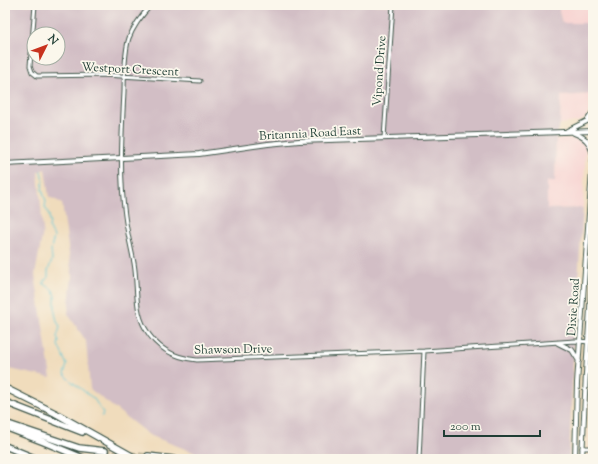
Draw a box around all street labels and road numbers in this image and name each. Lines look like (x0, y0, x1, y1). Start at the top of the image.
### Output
street label: Vipond Drive (369, 35, 391, 107)
street label: Westport Crescent (81, 58, 179, 82)
street label: Britannia Road East (259, 122, 361, 146)
street label: Dixie Road (563, 277, 585, 337)
street label: Shawson Drive (194, 340, 273, 360)

